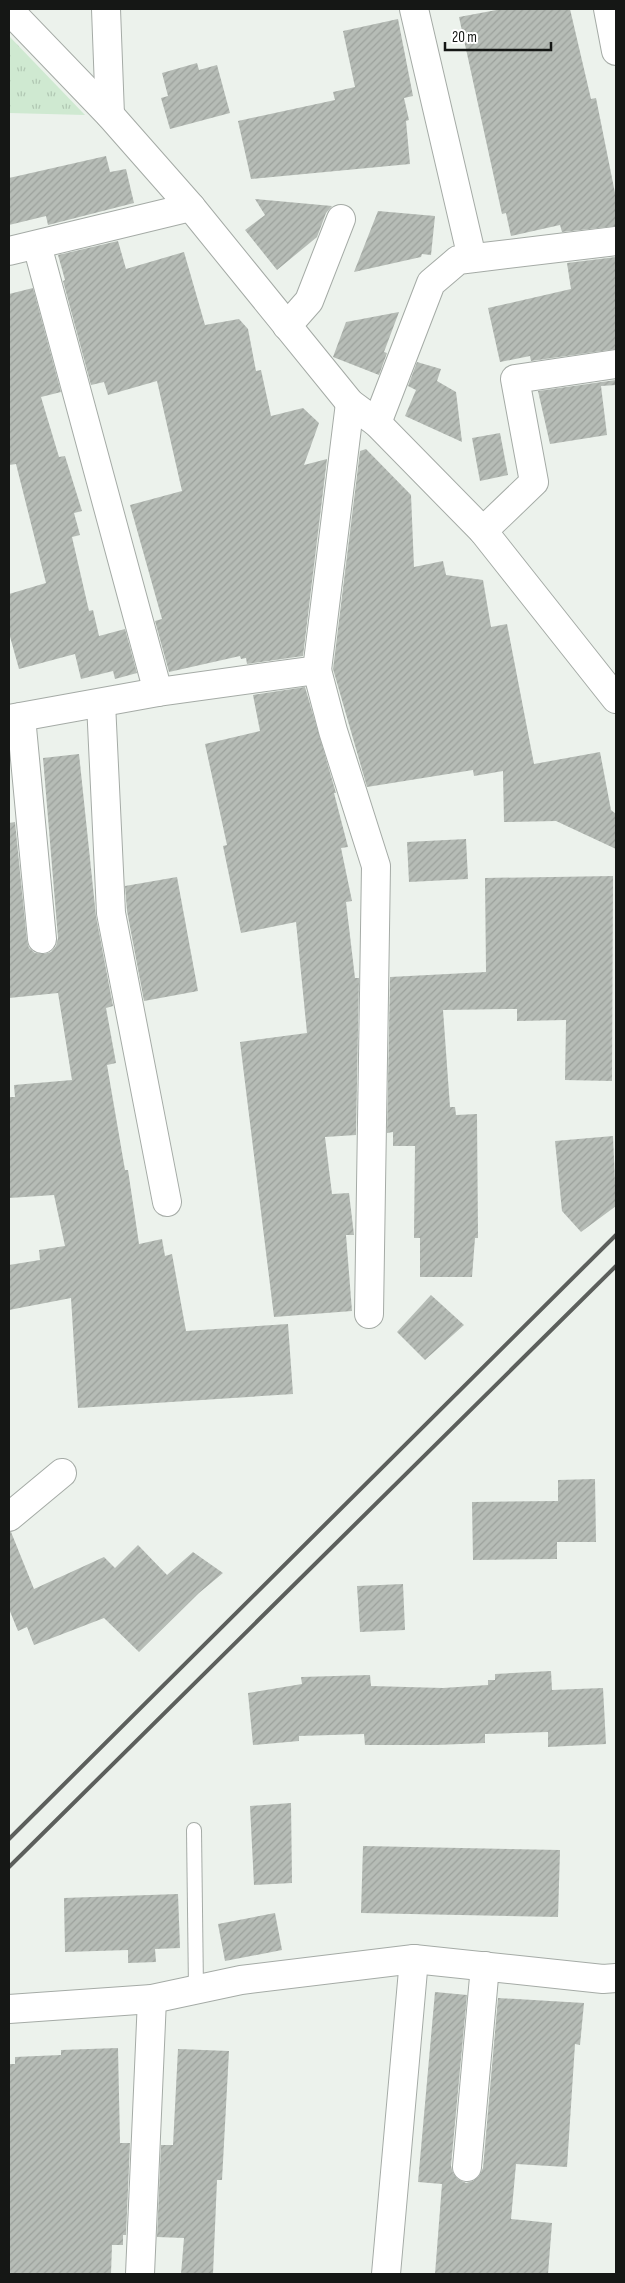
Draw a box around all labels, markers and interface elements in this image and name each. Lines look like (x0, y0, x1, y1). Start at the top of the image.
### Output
scale bar (445, 20, 551, 52)
text: 20 m (452, 28, 477, 47)

